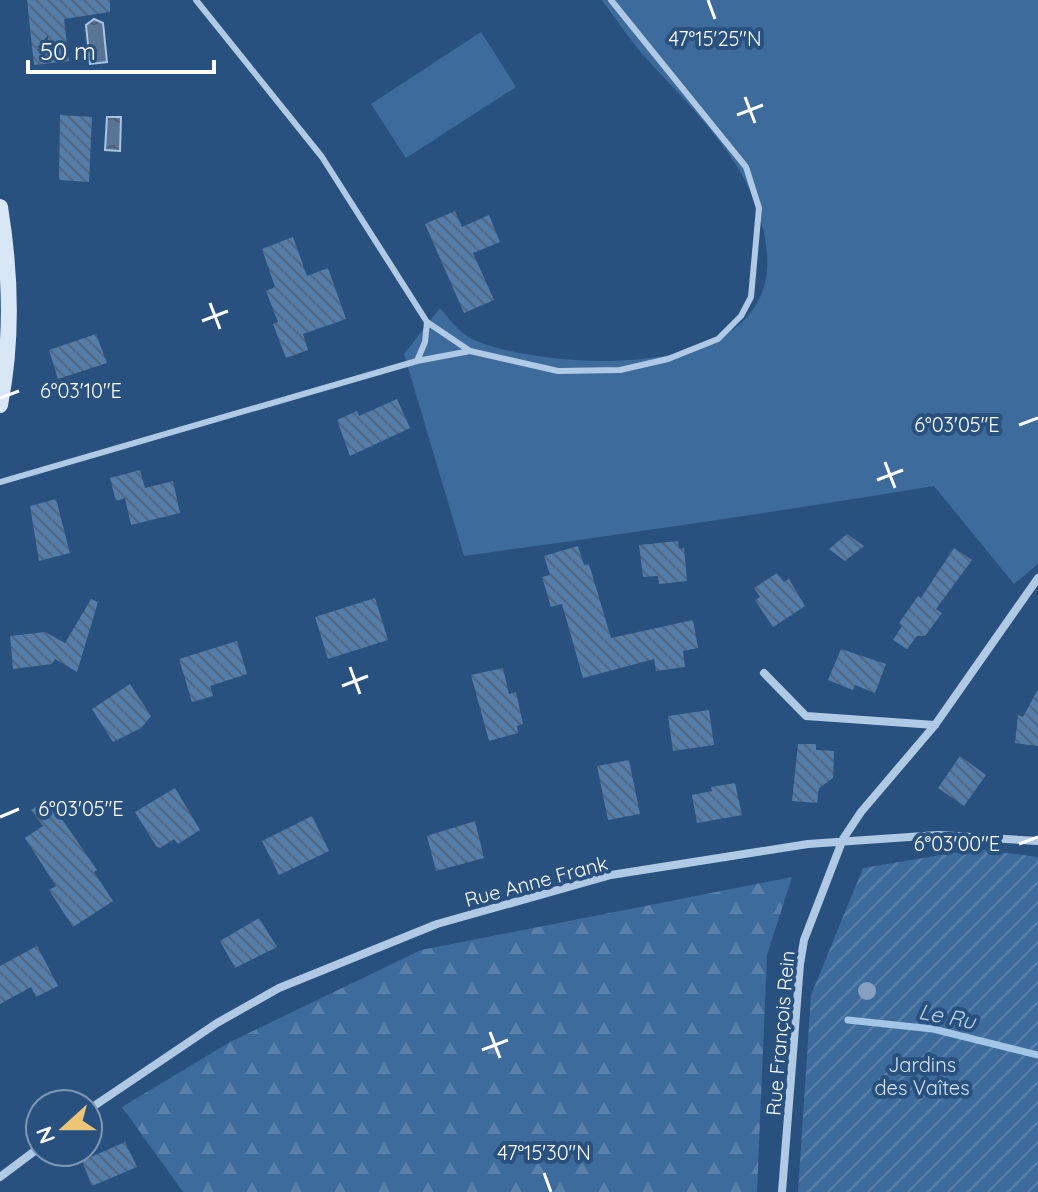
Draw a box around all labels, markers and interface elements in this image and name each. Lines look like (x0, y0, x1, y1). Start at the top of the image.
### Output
scale bar (28, 24, 214, 74)
text: 47°15'25"N (668, 26, 762, 51)
text: 50 m (40, 36, 96, 66)
text: 6°03'10"E (40, 378, 122, 403)
text: 6°03'05"E (914, 412, 1000, 437)
text: 6°03'05"E (38, 796, 124, 821)
text: 6°03'00"E (914, 831, 1000, 856)
street label: Rue Anne Frank (462, 850, 610, 912)
street label: Rue François Rein (760, 949, 800, 1117)
water label: Le Ru (916, 997, 979, 1035)
park label: Jardins des Vaîtes (874, 1052, 970, 1100)
north arrow (24, 1088, 104, 1168)
text: N (29, 1123, 61, 1148)
text: 47°15'30"N (497, 1140, 591, 1165)

